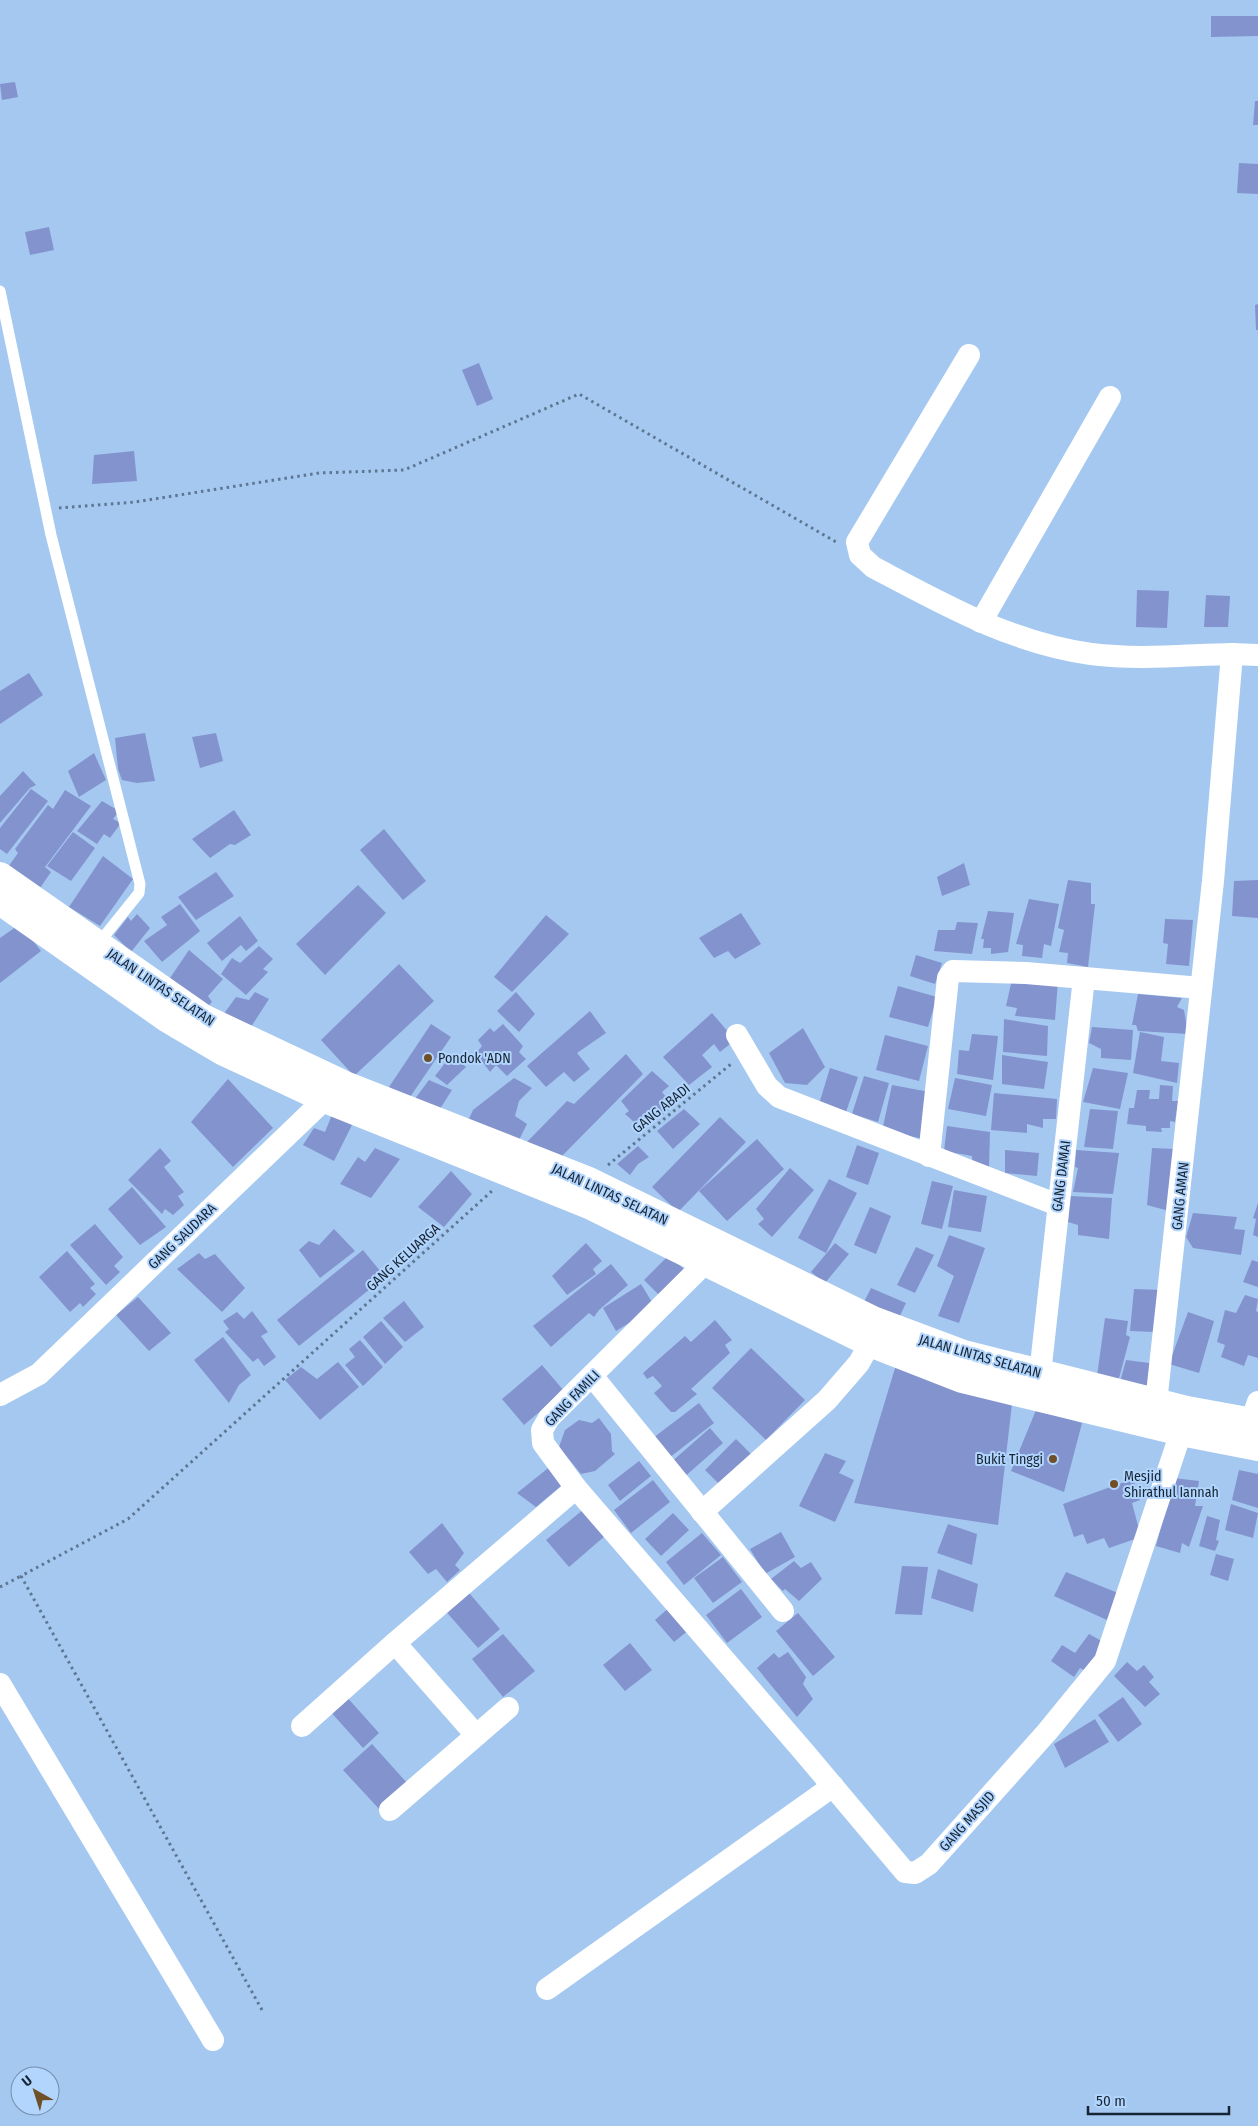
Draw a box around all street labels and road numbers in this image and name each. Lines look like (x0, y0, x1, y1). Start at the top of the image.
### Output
street label: JALAN LINTAS SELATAN (104, 945, 218, 1030)
street label: GANG ABADI (629, 1080, 694, 1137)
street label: GANG DAMAI (1049, 1140, 1074, 1213)
street label: JALAN LINTAS SELATAN (549, 1160, 671, 1229)
street label: GANG AMAN (1168, 1161, 1193, 1231)
street label: GANG SAUDARA (145, 1199, 220, 1273)
street label: GANG KELUARGA (363, 1219, 444, 1295)
street label: JALAN LINTAS SELATAN (917, 1331, 1043, 1382)
street label: GANG FAMILI (541, 1367, 603, 1430)
street label: GANG MASJID (936, 1788, 999, 1855)

